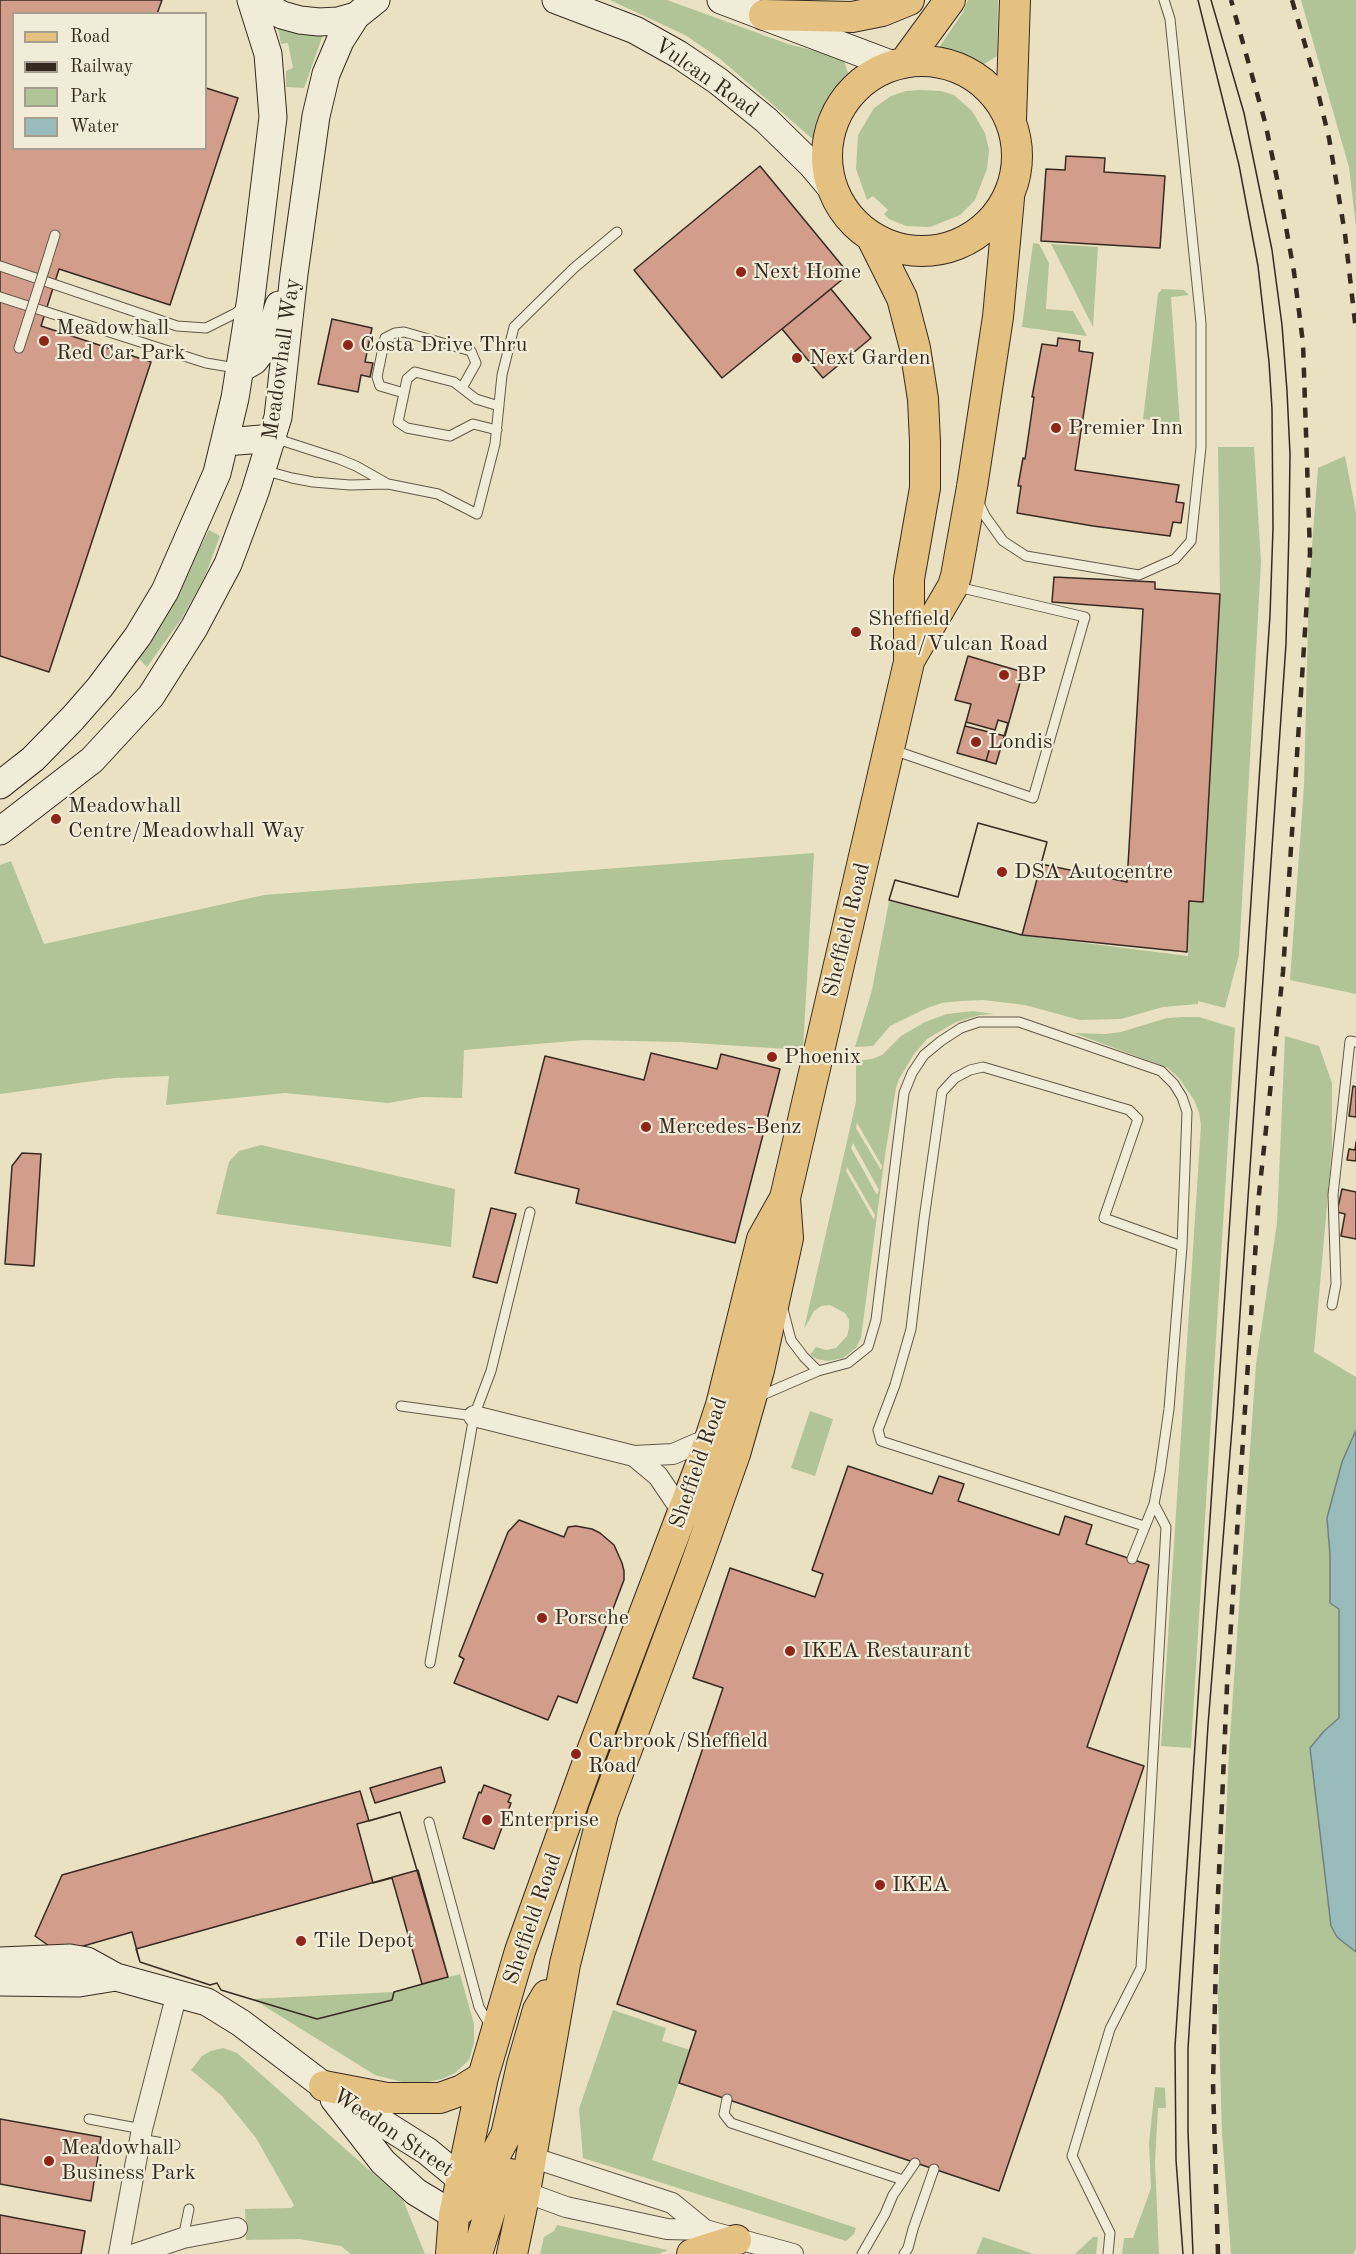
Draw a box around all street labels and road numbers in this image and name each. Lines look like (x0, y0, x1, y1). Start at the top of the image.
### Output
street label: Vulcan Road (649, 32, 763, 124)
street label: Meadowhall Way (258, 276, 306, 442)
street label: Sheffield Road (818, 860, 876, 1000)
street label: Sheffield Road (664, 1394, 734, 1532)
street label: Sheffield Road (498, 1850, 568, 1988)
street label: Weedon Street (327, 2083, 459, 2183)

